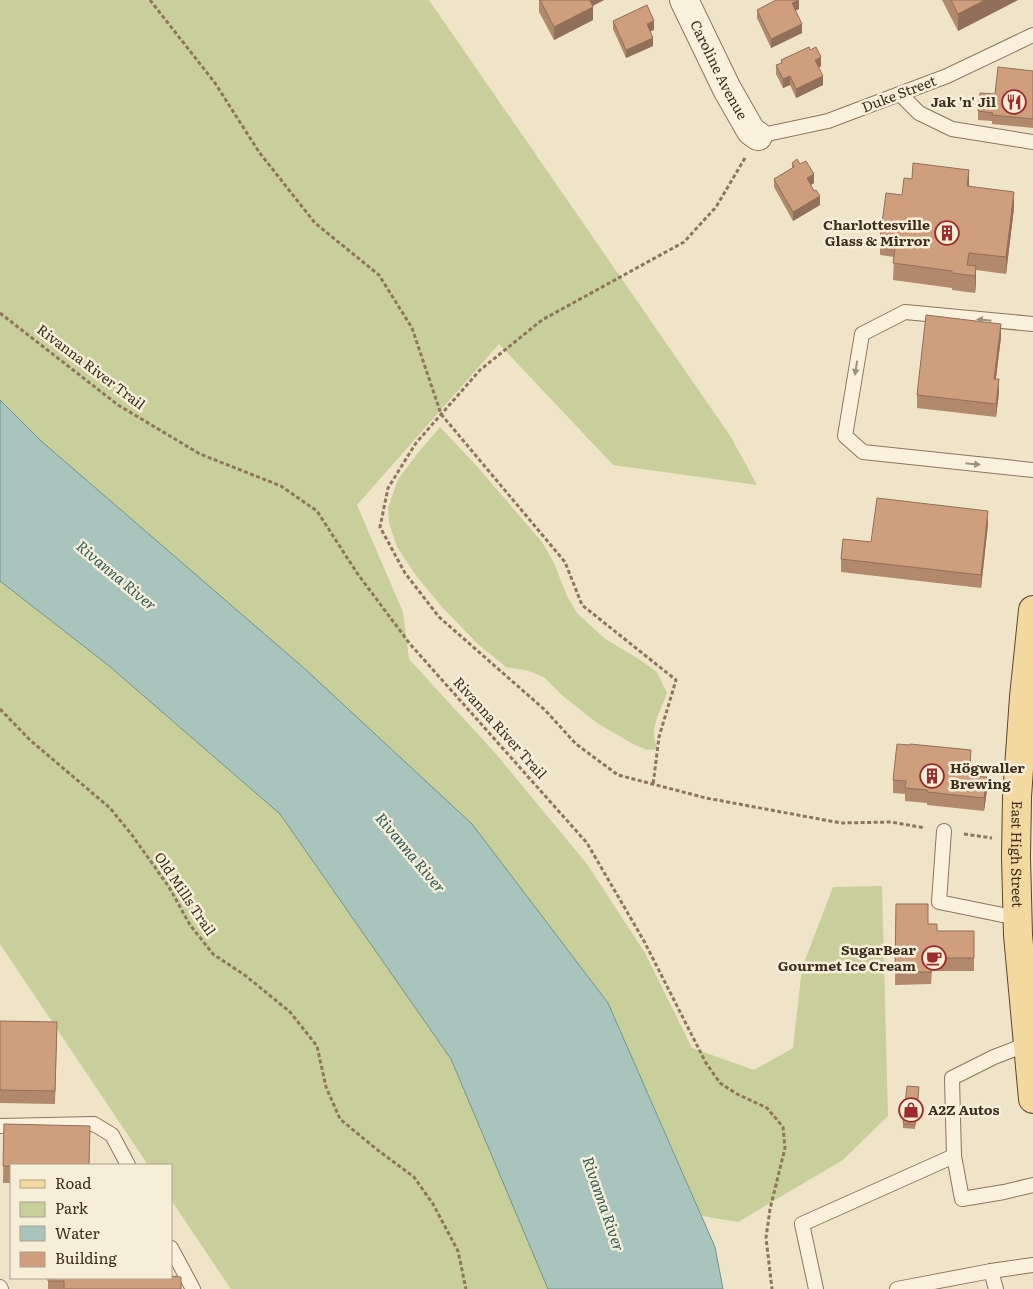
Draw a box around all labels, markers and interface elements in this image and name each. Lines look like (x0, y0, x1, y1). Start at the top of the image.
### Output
street label: Caroline Avenue (686, 16, 753, 123)
street label: Duke Street (859, 70, 939, 116)
restaurant icon: Jak 'n' Jil (1001, 89, 1027, 115)
place label: Jak 'n' Jil (931, 91, 996, 111)
place label: Charlottesville Glass & Mirror (823, 214, 930, 250)
building icon: Charlottesville Glass & Mirror (934, 220, 960, 246)
one-way arrow (976, 315, 992, 323)
street label: Rivanna River Trail (33, 319, 150, 414)
one-way arrow (852, 360, 860, 376)
one-way arrow (966, 460, 982, 468)
water label: Rivanna River (72, 534, 162, 615)
street label: Rivanna River Trail (449, 672, 552, 783)
place label: Högwaller Brewing (950, 757, 1025, 793)
building icon: Högwaller Brewing (919, 763, 945, 789)
street label: East High Street (1007, 800, 1028, 908)
water label: Rivanna River (371, 807, 452, 897)
street label: Old Mills Trail (150, 848, 221, 939)
place label: SugarBear Gourmet Ice Cream (778, 939, 916, 975)
cafe icon: SugarBear Gourmet Ice Cream (921, 945, 947, 971)
shop icon: A2Z Autos (898, 1097, 924, 1123)
place label: A2Z Autos (928, 1099, 999, 1119)
water label: Rivanna River (577, 1153, 631, 1254)
legend (10, 1164, 172, 1279)
text: Road (55, 1171, 91, 1194)
text: Park (55, 1196, 89, 1219)
text: Water (55, 1221, 100, 1244)
text: Building (55, 1246, 117, 1269)

